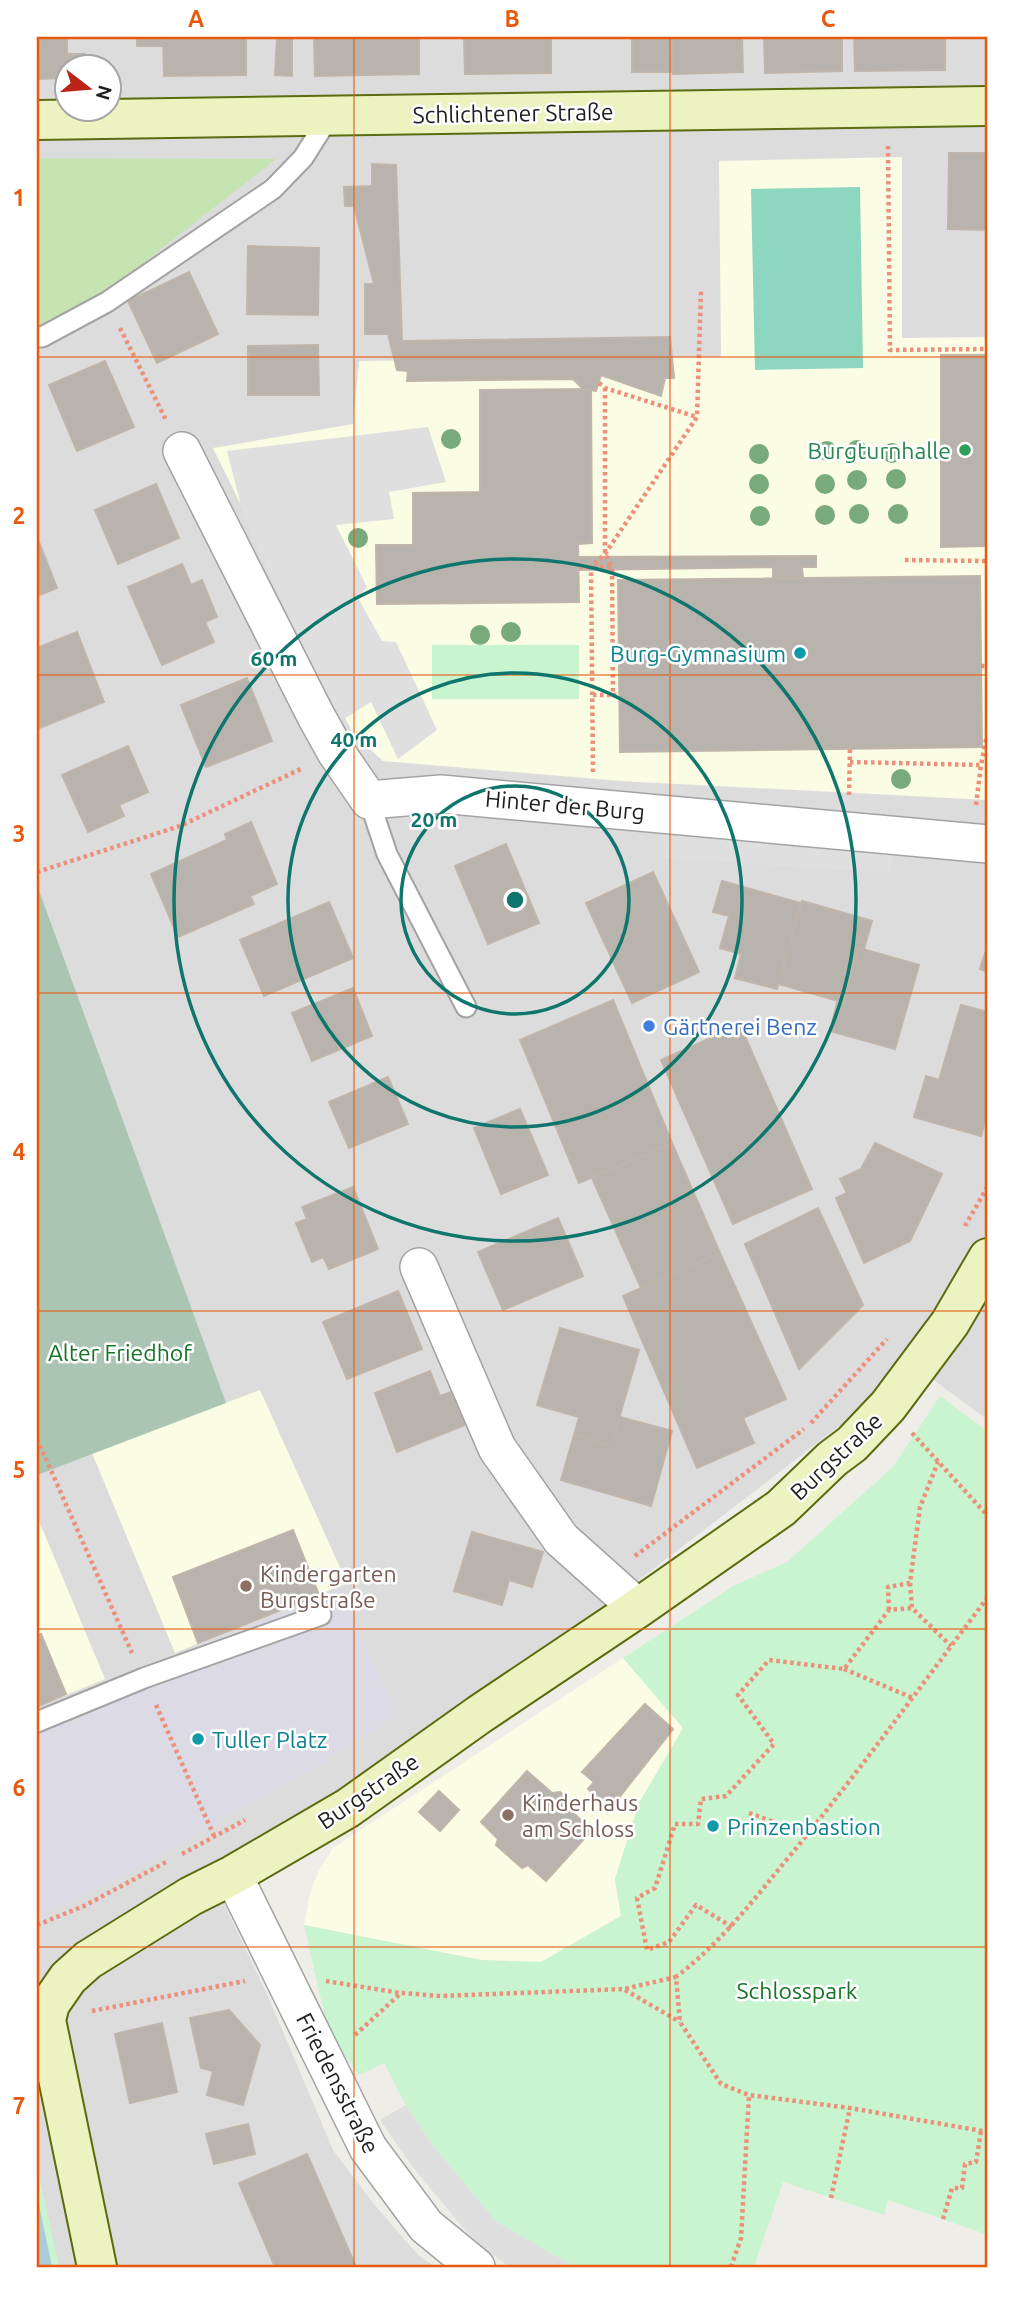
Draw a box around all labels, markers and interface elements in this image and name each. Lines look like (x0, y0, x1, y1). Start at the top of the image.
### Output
text: A (188, 6, 204, 31)
text: B (504, 6, 520, 31)
text: C (821, 6, 836, 31)
north arrow (52, 52, 122, 122)
text: N (92, 83, 117, 103)
street label: Schlichtener Straße (412, 99, 614, 127)
text: 1 (13, 185, 25, 210)
place label: Burgturnhalle (808, 438, 951, 463)
marker: Burgturnhalle (957, 442, 973, 458)
text: 2 (13, 503, 25, 528)
place label: Burg-Gymnasium (610, 641, 786, 666)
marker: Burg-Gymnasium (792, 645, 808, 661)
text: 60 m (251, 646, 297, 670)
text: 40 m (331, 727, 377, 751)
street label: Hinter der Burg (484, 786, 646, 824)
text: 20 m (411, 807, 457, 831)
text: 3 (13, 821, 25, 846)
centre of rings (503, 888, 527, 912)
place label: Gärtnerei Benz (663, 1014, 817, 1039)
marker: Gärtnerei Benz (641, 1018, 657, 1034)
text: 4 (13, 1139, 26, 1164)
park label: Alter Friedhof (48, 1340, 192, 1365)
street label: Burgstraße (785, 1407, 887, 1505)
text: 5 (13, 1457, 25, 1482)
place label: Kindergarten Burgstraße (260, 1561, 397, 1612)
marker: Kindergarten Burgstraße (238, 1578, 254, 1594)
place label: Tuller Platz (212, 1727, 327, 1752)
marker: Tuller Platz (190, 1731, 206, 1747)
street label: Burgstraße (313, 1748, 423, 1834)
text: 6 (13, 1775, 26, 1800)
place label: Kinderhaus am Schloss (522, 1790, 638, 1841)
marker: Kinderhaus am Schloss (500, 1807, 516, 1823)
place label: Prinzenbastion (727, 1814, 881, 1839)
marker: Prinzenbastion (705, 1818, 721, 1834)
park label: Schlosspark (737, 1978, 858, 2003)
street label: Friedensstraße (292, 2009, 384, 2157)
text: 7 (13, 2093, 25, 2118)

